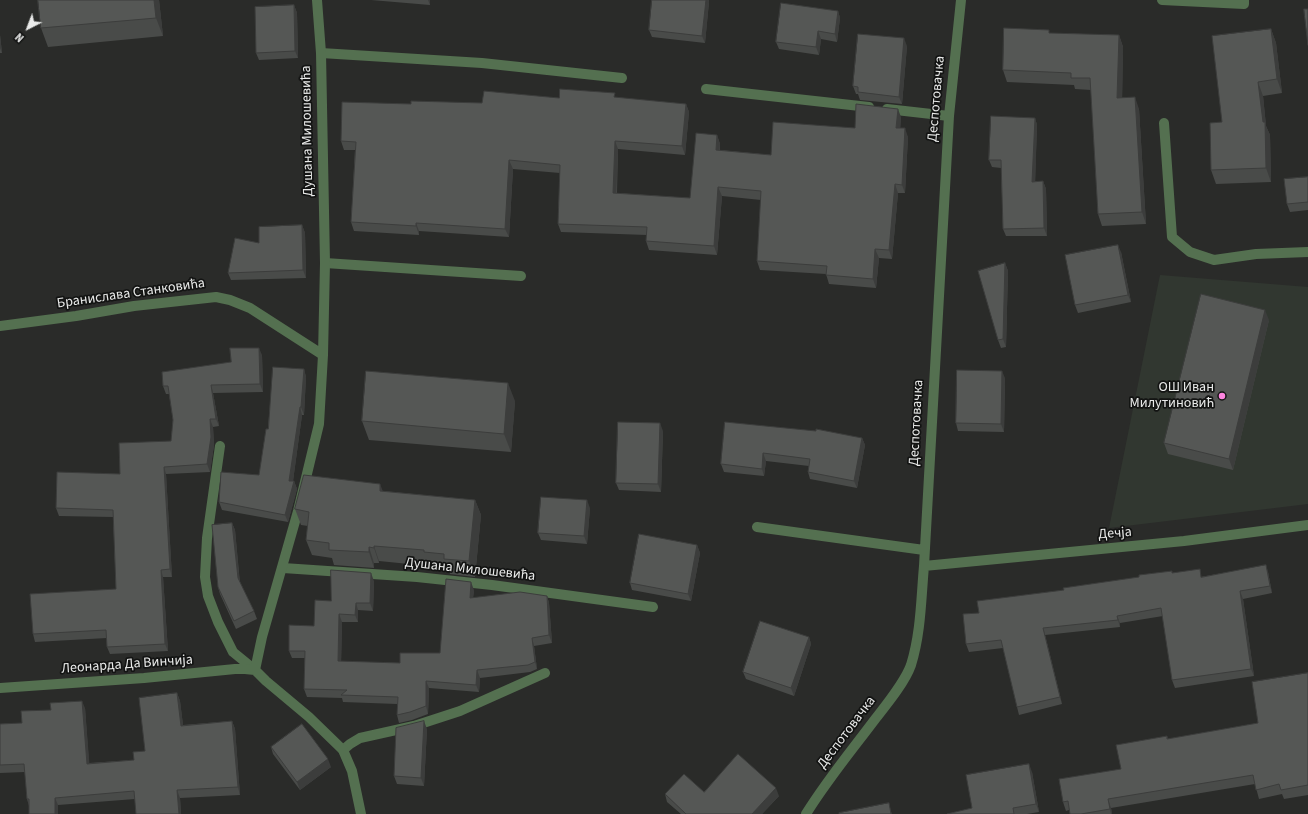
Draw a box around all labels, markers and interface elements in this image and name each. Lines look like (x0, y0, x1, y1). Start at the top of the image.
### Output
north arrow (8, 8, 48, 48)
text: N (12, 29, 27, 45)
street label: Деспотовачка (925, 55, 949, 143)
street label: Душана Милошевића (298, 65, 318, 197)
street label: Бранислава Станковића (56, 275, 206, 313)
street label: Деспотовачка (906, 379, 928, 467)
place label: ОШ Иван Милутиновић (1130, 380, 1214, 412)
marker: ОШ Иван Милутиновић (1217, 391, 1227, 401)
street label: Дечја (1098, 524, 1132, 544)
street label: Душана Милошевића (404, 555, 536, 585)
street label: Леонарда Да Винчија (61, 652, 193, 678)
street label: Деспотовачка (814, 693, 880, 773)

